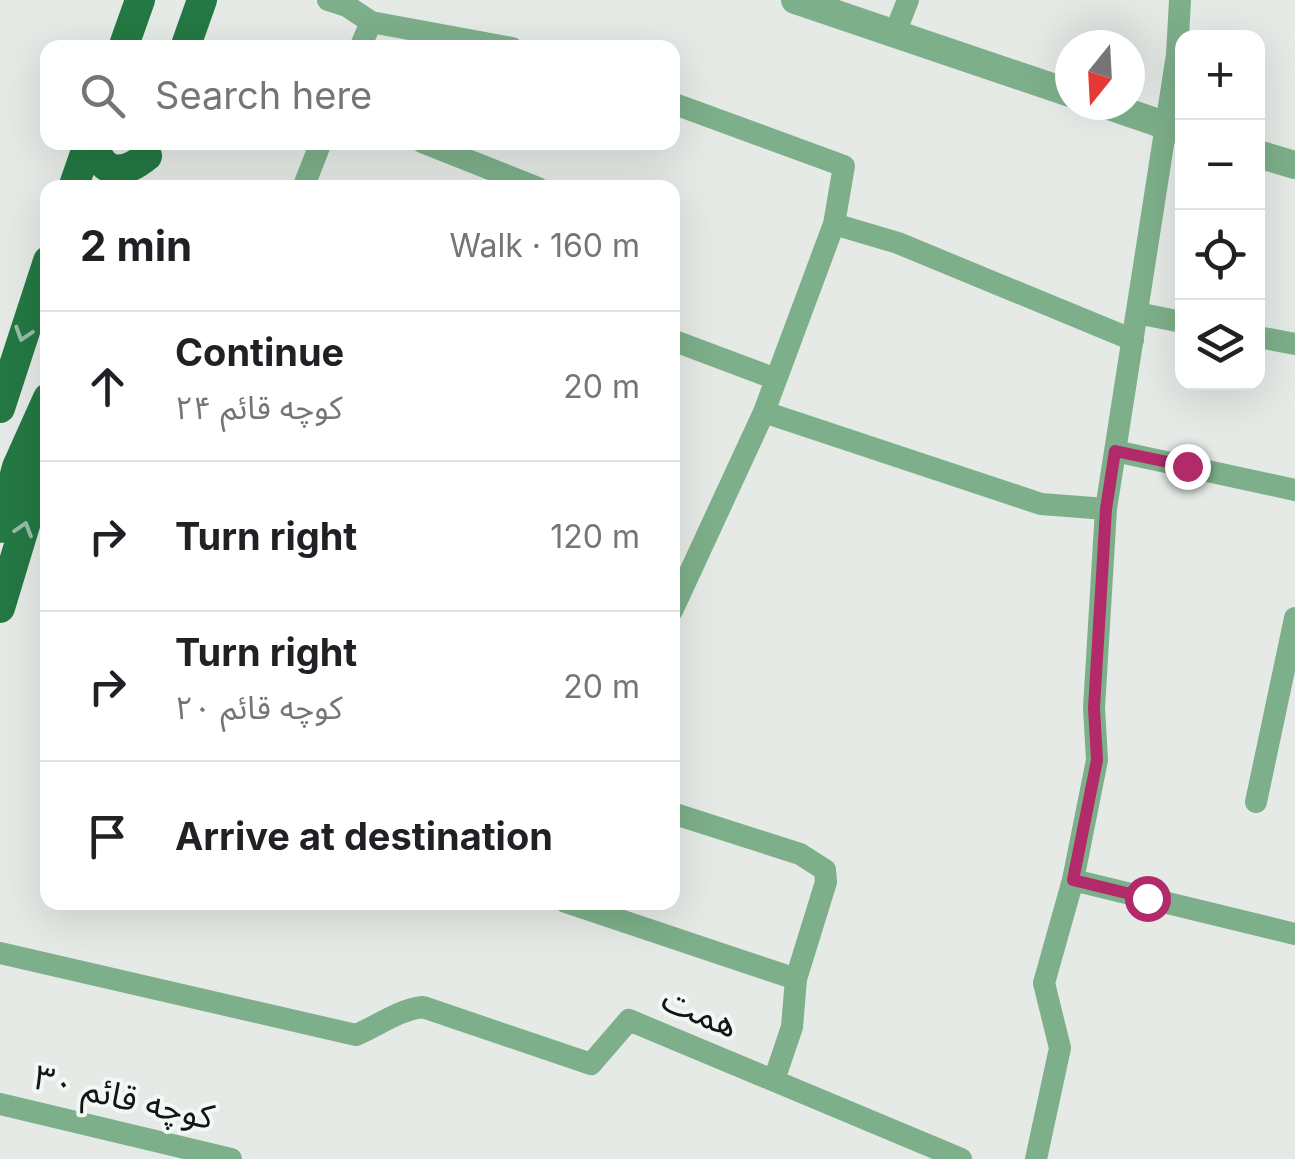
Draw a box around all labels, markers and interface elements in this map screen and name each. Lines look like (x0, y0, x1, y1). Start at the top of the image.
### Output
north arrow (1055, 30, 1145, 120)
map controls (1175, 30, 1265, 390)
button: + (1175, 30, 1265, 120)
search box (40, 40, 680, 150)
icon: search (75, 68, 130, 123)
text: Search here (155, 72, 372, 118)
button: − (1175, 120, 1265, 210)
button: locate (1175, 210, 1265, 300)
text: 2 min (80, 220, 192, 271)
text: Walk · 160 m (450, 226, 640, 265)
button: layers (1175, 300, 1265, 390)
one-way arrow (14, 325, 34, 342)
text: Continue (175, 329, 344, 375)
icon: ahead (80, 359, 135, 414)
text: 20 m (563, 367, 640, 406)
text: کوچه قائم ۲۴ (175, 388, 343, 427)
route end (1165, 444, 1211, 490)
icon: right (80, 509, 135, 564)
text: Turn right (175, 513, 357, 559)
text: 120 m (550, 517, 640, 556)
one-way arrow (12, 521, 33, 538)
text: Turn right (175, 629, 357, 675)
icon: right (80, 659, 135, 714)
text: 20 m (563, 667, 640, 706)
text: کوچه قائم ۲۰ (175, 688, 343, 727)
icon: arrive (80, 809, 135, 864)
text: Arrive at destination (175, 813, 553, 859)
route start (1125, 876, 1171, 922)
street label: همت (656, 976, 745, 1046)
street label: کوچه قائم ۳۰ (29, 1055, 219, 1144)

